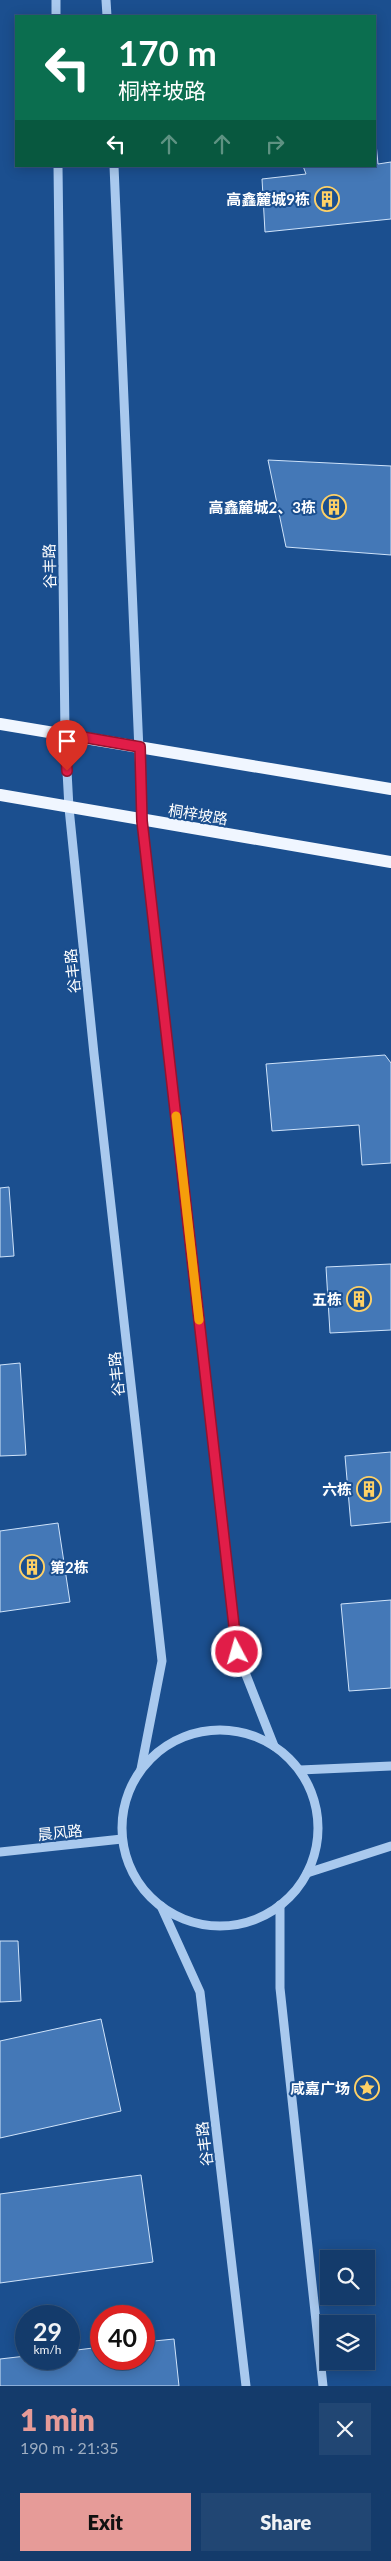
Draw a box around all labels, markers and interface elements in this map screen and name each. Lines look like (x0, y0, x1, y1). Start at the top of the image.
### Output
text: 170 m (118, 31, 217, 73)
icon: left (35, 35, 100, 100)
text: 桐梓坡路 (118, 77, 206, 104)
icon: left (102, 130, 130, 158)
icon: ahead (155, 130, 183, 158)
icon: ahead (208, 130, 236, 158)
icon: right (261, 130, 289, 158)
building icon: 高鑫麓城9栋 (314, 186, 340, 212)
place label: 高鑫麓城9栋 (226, 190, 310, 208)
building icon: 高鑫麓城2、3栋 (321, 494, 347, 520)
place label: 高鑫麓城2、3栋 (209, 498, 316, 516)
street label: 谷丰路 (40, 543, 58, 589)
pin (46, 720, 88, 771)
icon: arrive (53, 727, 81, 755)
street label: 桐梓坡路 (167, 800, 229, 828)
street label: 谷丰路 (61, 948, 83, 994)
building icon: 五栋 (346, 1286, 372, 1312)
place label: 五栋 (312, 1290, 342, 1308)
street label: 谷丰路 (105, 1351, 127, 1397)
building icon: 六栋 (356, 1476, 382, 1502)
place label: 六栋 (322, 1480, 352, 1498)
building icon: 第2栋 (19, 1554, 45, 1580)
place label: 第2栋 (50, 1558, 89, 1576)
position arrow (210, 1625, 262, 1677)
street label: 晨风路 (37, 1821, 83, 1843)
place icon: 咸嘉广场 (354, 2075, 380, 2101)
place label: 咸嘉广场 (290, 2079, 350, 2097)
street label: 谷丰路 (192, 2121, 216, 2167)
map controls (320, 2250, 375, 2370)
button: search (320, 2250, 375, 2305)
speed limit sign: 40 (90, 2305, 155, 2370)
button: layers (320, 2315, 375, 2370)
text: 29 (33, 2316, 62, 2346)
text: km/h (33, 2342, 62, 2357)
text: 1 min (20, 2401, 95, 2437)
button: close (319, 2403, 371, 2455)
text: 190 m · 21:35 (20, 2438, 119, 2457)
button: Exit (20, 2493, 191, 2551)
button: Share (201, 2493, 371, 2551)

